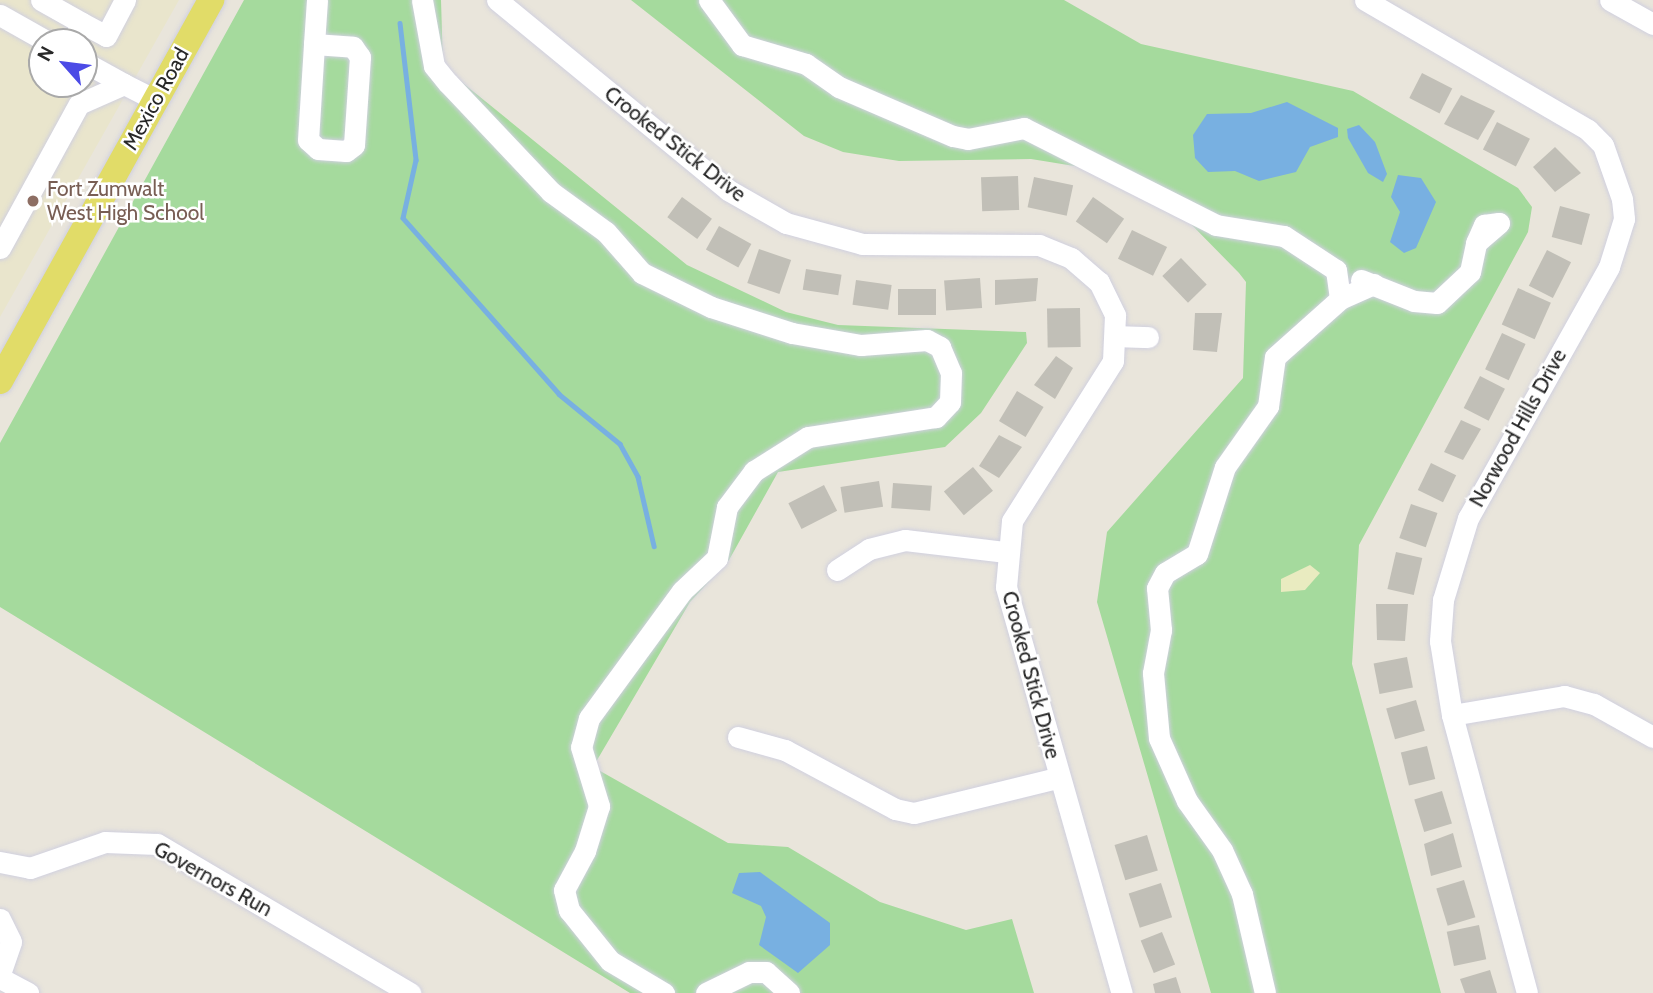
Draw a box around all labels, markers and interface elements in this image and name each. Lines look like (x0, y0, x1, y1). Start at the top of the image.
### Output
north arrow (28, 28, 98, 98)
text: N (32, 43, 59, 65)
street label: Mexico Road (118, 43, 194, 155)
street label: Crooked Stick Drive (599, 81, 751, 207)
place label: Fort Zumwalt West High School (47, 176, 204, 226)
marker: Fort Zumwalt West High School (25, 193, 41, 209)
street label: Norwood Hills Drive (1464, 345, 1572, 511)
street label: Crooked Stick Drive (996, 588, 1066, 762)
street label: Governors Run (149, 836, 277, 922)

